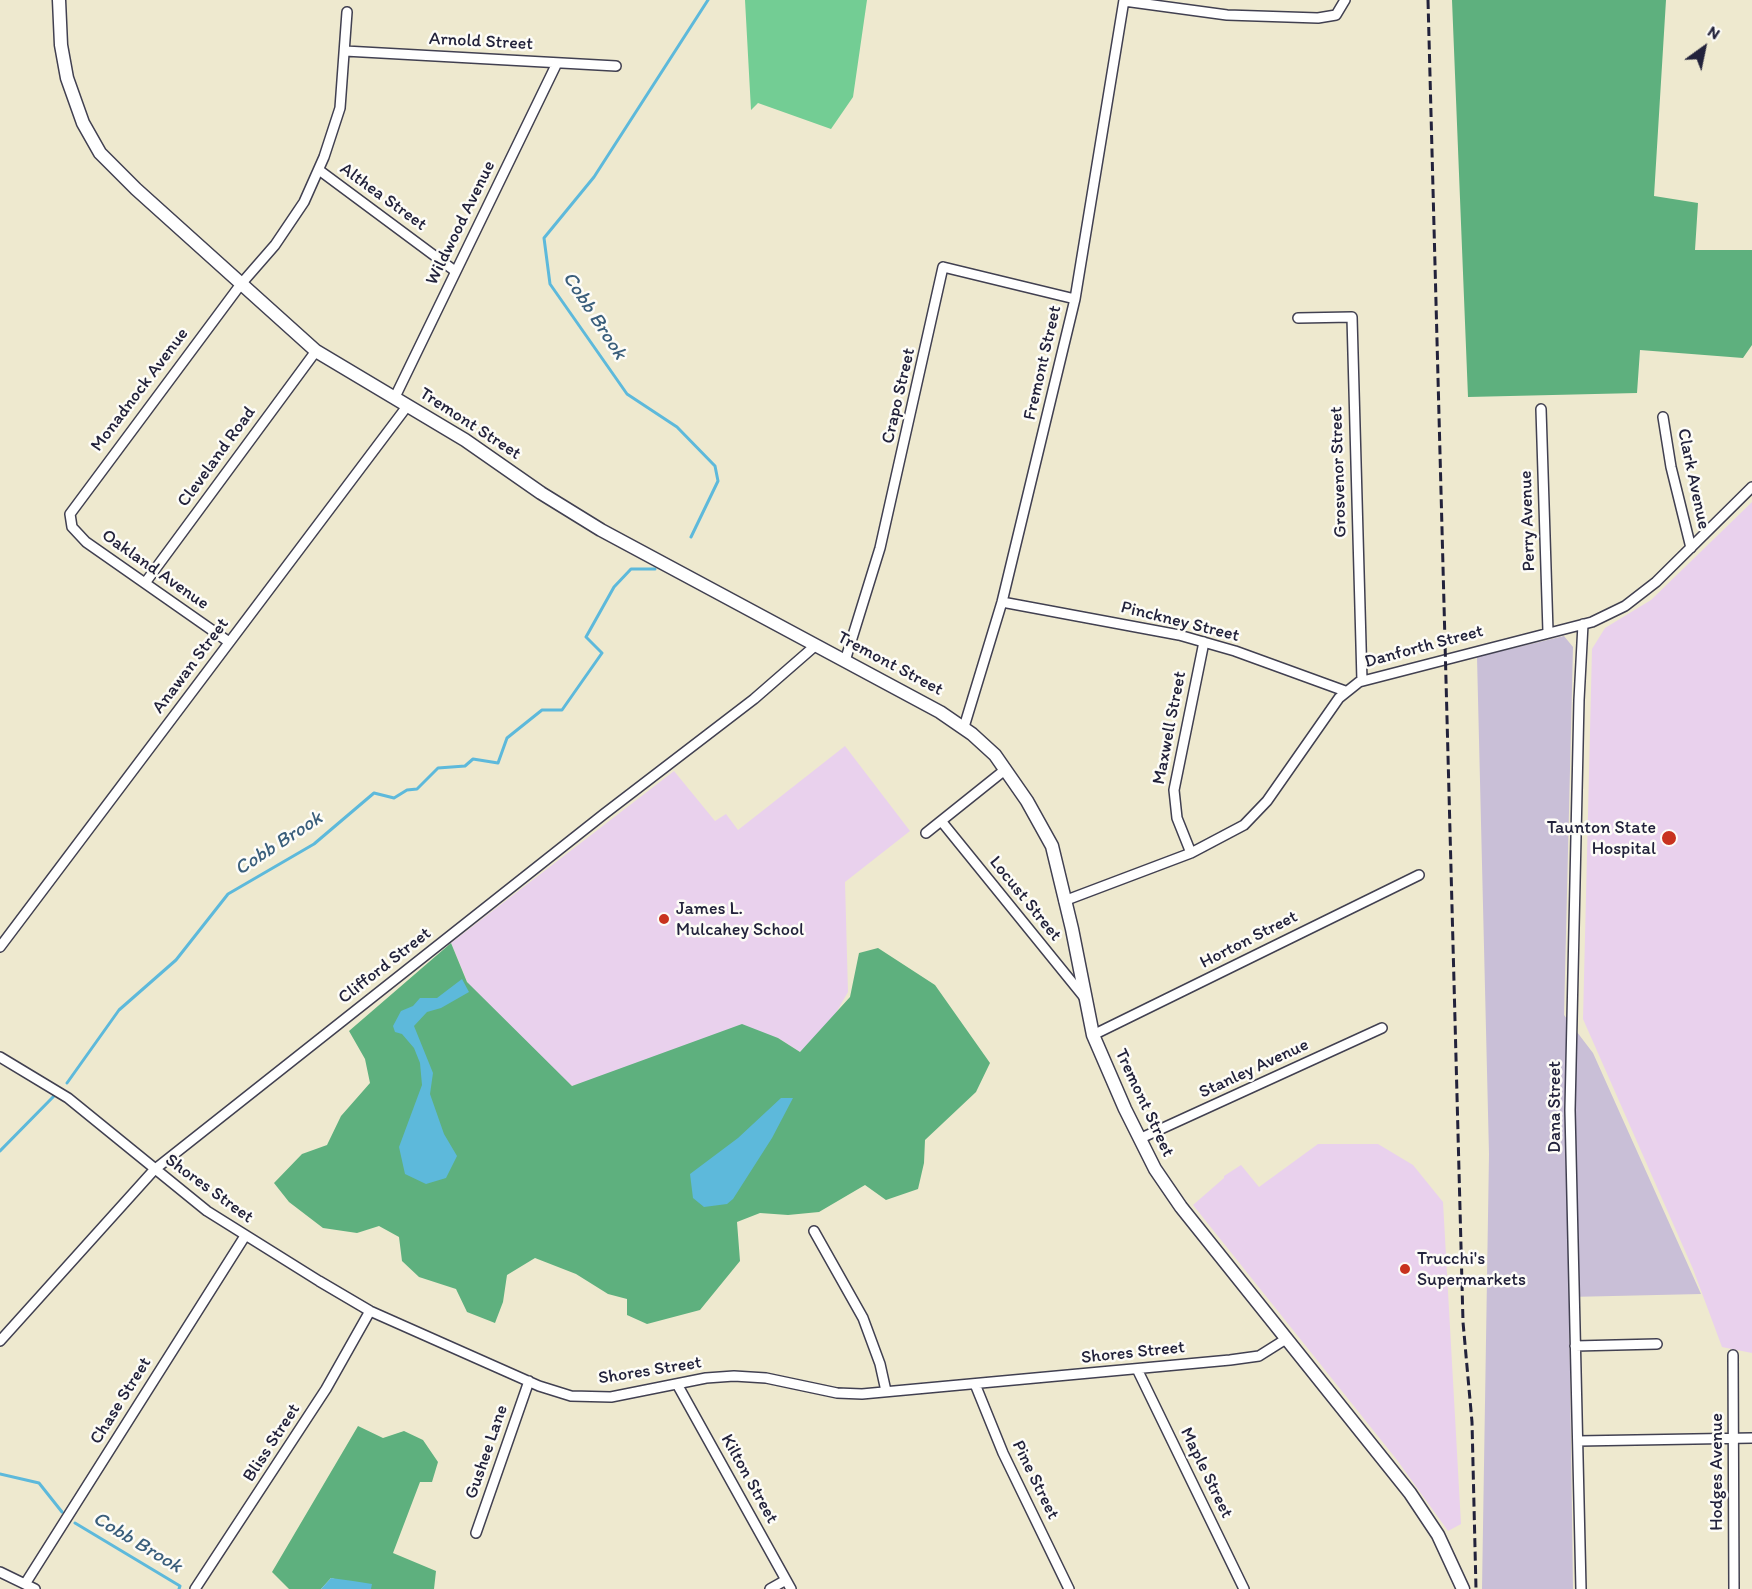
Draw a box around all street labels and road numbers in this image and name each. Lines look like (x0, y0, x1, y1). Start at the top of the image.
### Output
street label: Arnold Street (428, 28, 534, 56)
street label: Wildwood Avenue (422, 157, 500, 289)
street label: Althea Street (335, 158, 431, 236)
street label: Fremont Street (1019, 304, 1067, 422)
street label: Monadnock Avenue (86, 324, 194, 456)
street label: Crapo Street (878, 346, 920, 446)
street label: Tremont Street (415, 383, 525, 465)
street label: Cleveland Road (173, 402, 261, 512)
street label: Grosvenor Street (1326, 406, 1352, 538)
street label: Clark Avenue (1672, 427, 1714, 531)
street label: Perry Avenue (1515, 470, 1541, 572)
street label: Oakland Avenue (97, 525, 213, 615)
street label: Pinckney Street (1119, 597, 1241, 647)
street label: Anawan Street (148, 614, 234, 718)
street label: Danforth Street (1362, 621, 1486, 673)
street label: Tremont Street (833, 627, 947, 701)
street label: Maxwell Street (1148, 669, 1192, 787)
street label: Locust Street (984, 852, 1066, 946)
street label: Horton Street (1197, 906, 1301, 974)
street label: Clifford Street (334, 923, 436, 1009)
street label: Stanley Avenue (1196, 1034, 1312, 1104)
street label: Tremont Street (1110, 1046, 1178, 1160)
street label: Dana Street (1544, 1061, 1566, 1153)
street label: Shores Street (161, 1150, 257, 1228)
street label: Shores Street (1080, 1337, 1186, 1369)
street label: Shores Street (597, 1352, 703, 1390)
street label: Chase Street (86, 1353, 156, 1449)
street label: Bliss Street (239, 1400, 305, 1486)
street label: Gushee Lane (461, 1402, 513, 1502)
street label: Hodges Avenue (1706, 1413, 1728, 1531)
street label: Maple Street (1175, 1424, 1237, 1522)
street label: Kilton Street (716, 1431, 782, 1527)
street label: Pine Street (1007, 1437, 1063, 1523)

